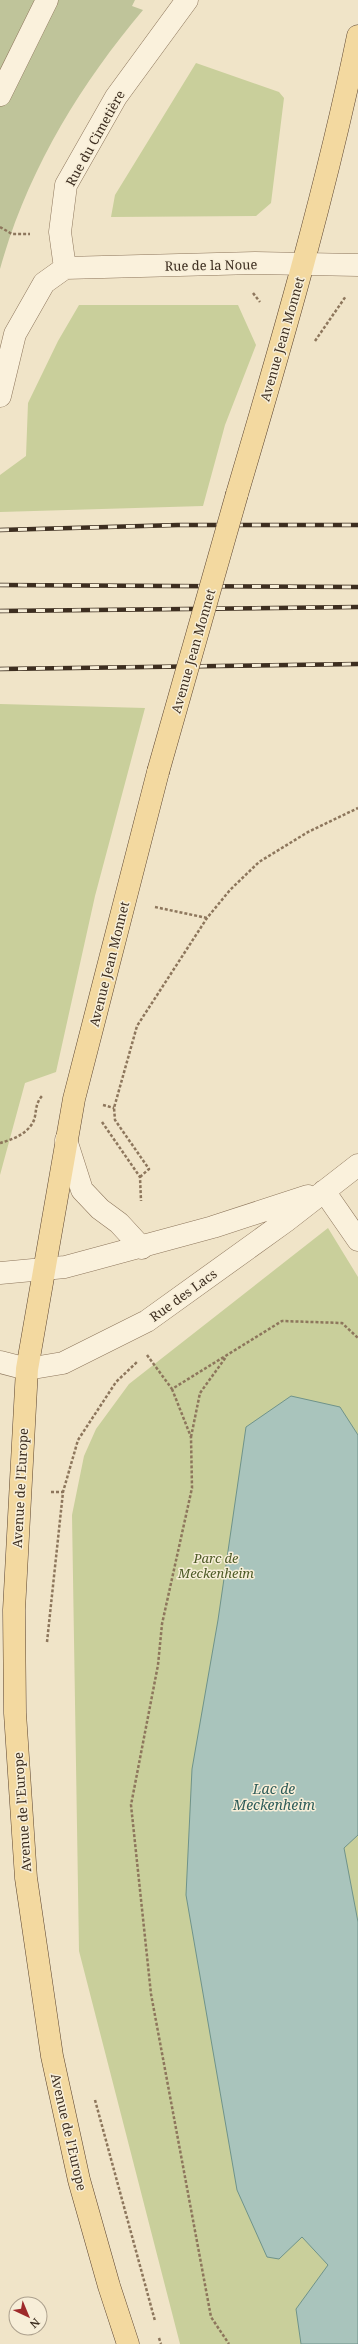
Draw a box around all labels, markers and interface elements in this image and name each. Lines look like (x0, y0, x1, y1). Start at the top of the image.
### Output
street label: Rue du Cimetière (61, 87, 129, 189)
street label: Rue de la Noue (164, 255, 258, 275)
street label: Avenue Jean Monnet (256, 274, 308, 403)
street label: Avenue Jean Monnet (167, 586, 219, 715)
street label: Avenue Jean Monnet (85, 899, 133, 1029)
street label: Rue des Lacs (146, 1264, 220, 1325)
street label: Avenue de l'Europe (8, 1428, 32, 1548)
park label: Parc de Meckenheim (177, 1549, 254, 1582)
street label: Avenue de l'Europe (9, 1751, 35, 1872)
water label: Lac de Meckenheim (232, 1779, 315, 1814)
street label: Avenue de l'Europe (47, 2072, 91, 2193)
north arrow (8, 2296, 48, 2336)
text: N (27, 2315, 44, 2332)

